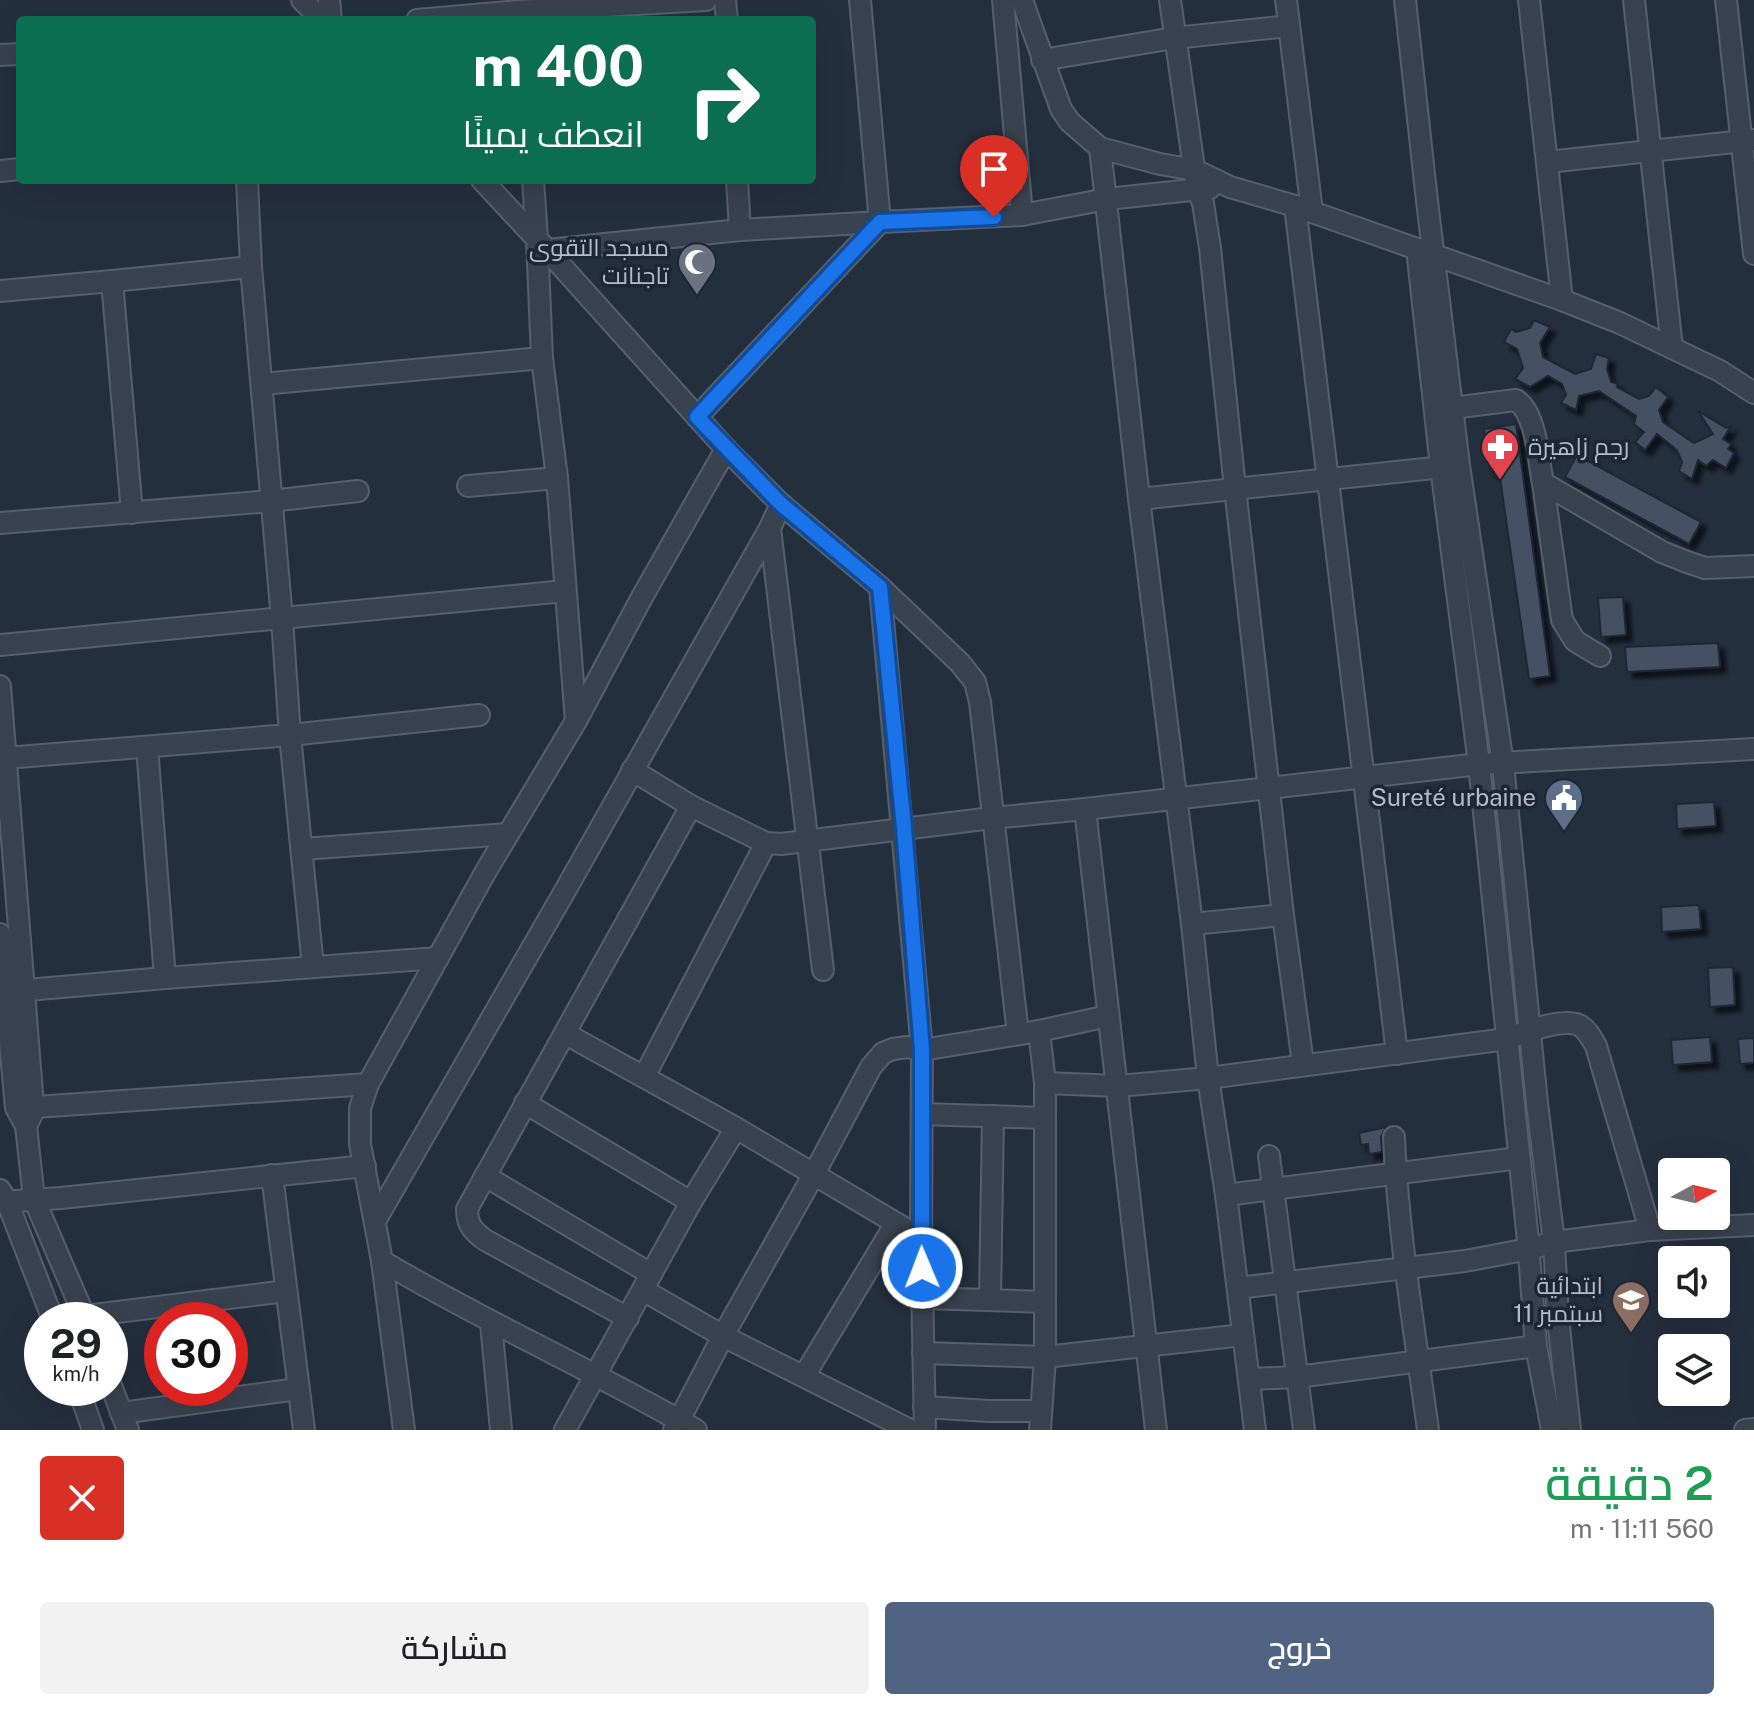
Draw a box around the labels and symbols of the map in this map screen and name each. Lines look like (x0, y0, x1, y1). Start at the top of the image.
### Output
pin (960, 135, 1028, 217)
place label: مسجد التقوى تاجنانت (529, 233, 670, 289)
mosque icon: مسجد التقوى تاجنانت (676, 241, 718, 296)
pharmacy icon: رجم زاهيرة (1479, 426, 1521, 481)
place label: رجم زاهيرة (1528, 432, 1629, 463)
public building icon: Sureté urbaine (1543, 777, 1585, 832)
place label: Sureté urbaine (1371, 783, 1536, 811)
north arrow (1658, 1158, 1730, 1230)
position arrow (880, 1226, 964, 1310)
place label: ابتدائية 11 سبتمبر (1513, 1271, 1603, 1327)
school or university icon: ابتدائية 11 سبتمبر (1610, 1279, 1652, 1334)
speed limit sign: 30 (144, 1302, 248, 1406)

